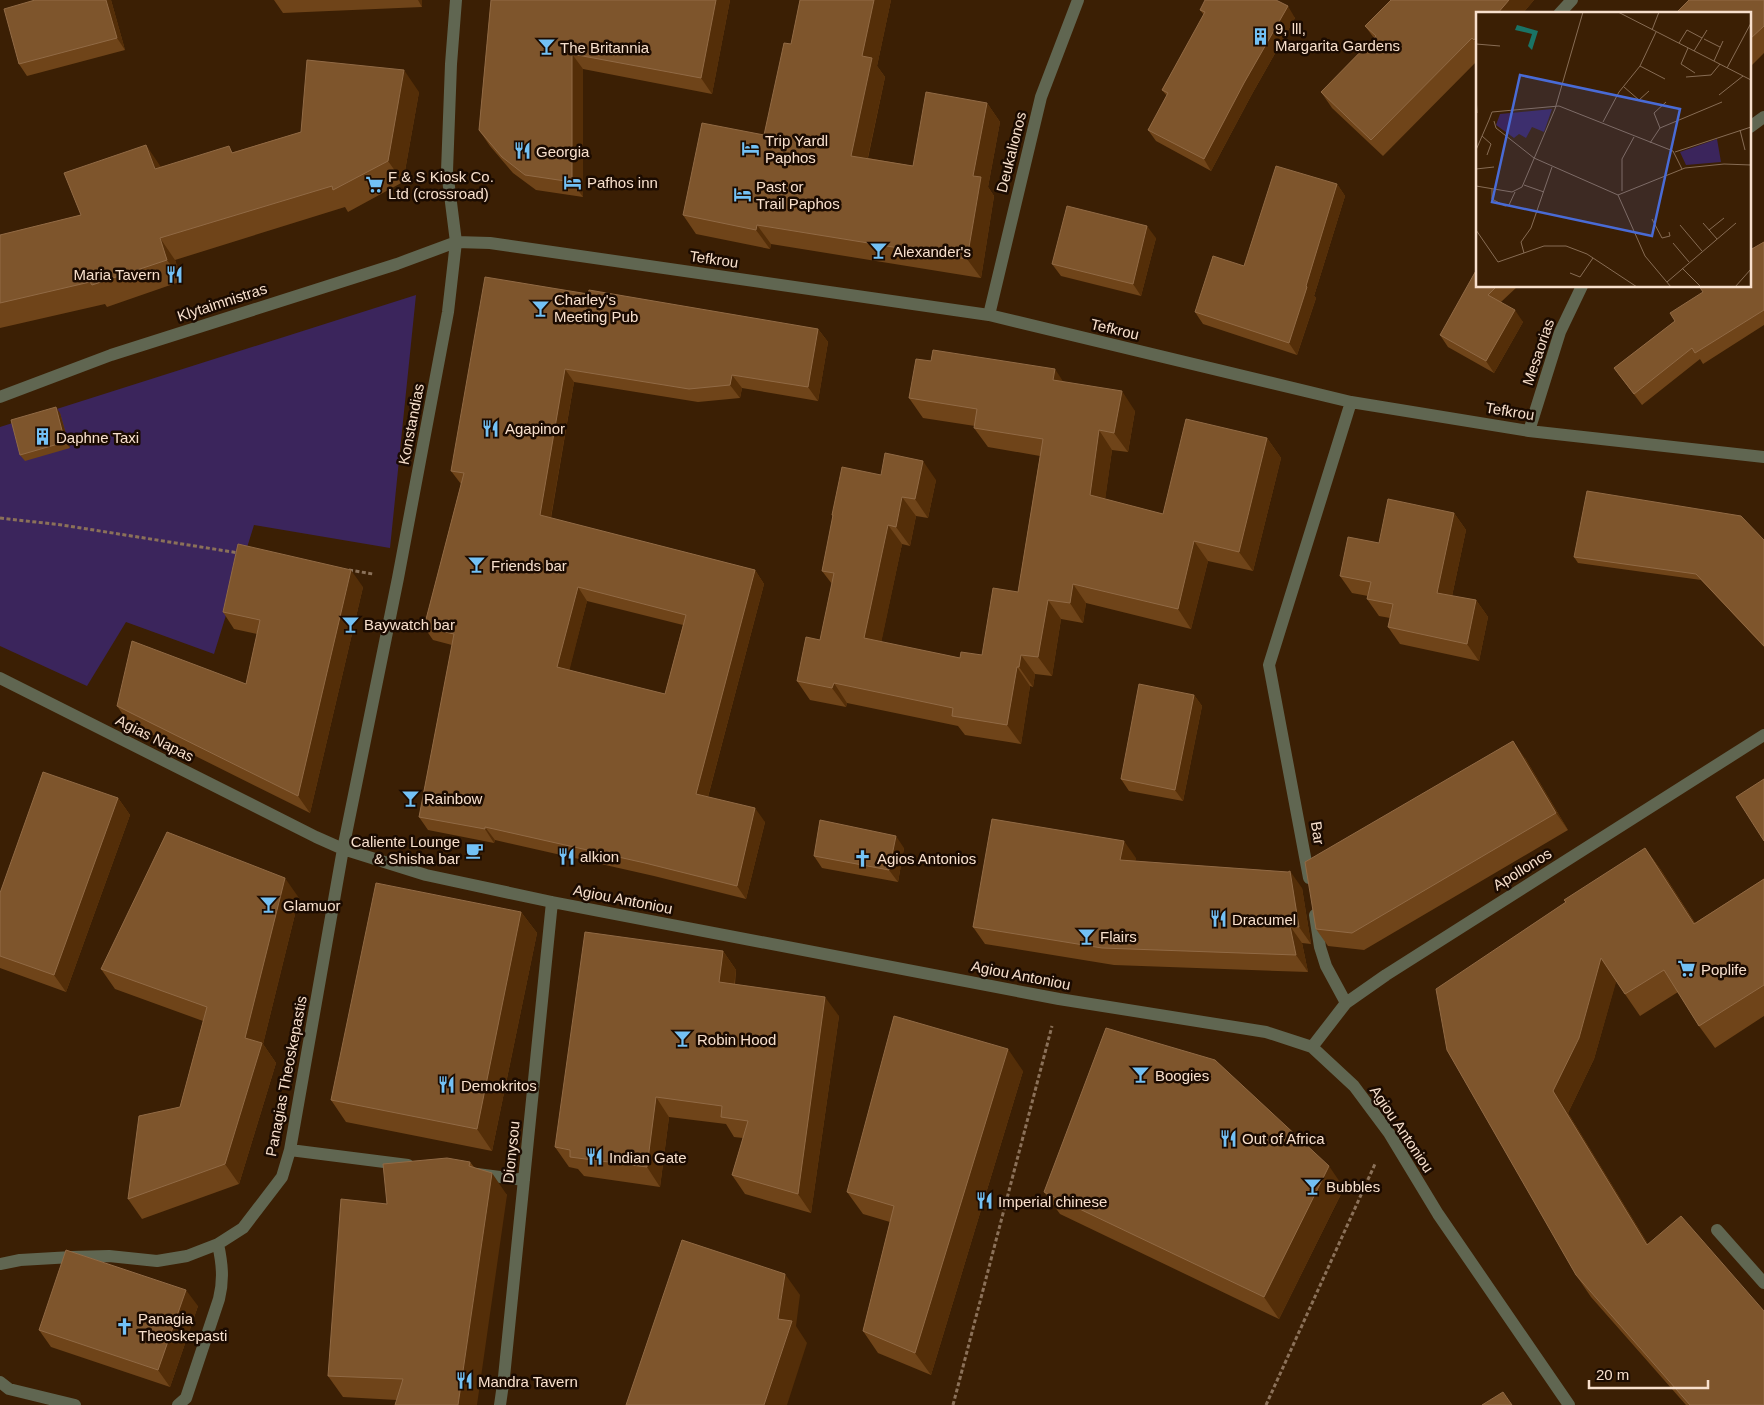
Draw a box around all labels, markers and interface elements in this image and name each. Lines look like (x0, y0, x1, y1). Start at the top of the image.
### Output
inset map (1476, 12, 1752, 288)
place label: 9, lll, Margarita Gardens (1275, 20, 1400, 54)
building icon: 9, lll, Margarita Gardens (1251, 27, 1271, 47)
bar icon: The Britannia (536, 37, 556, 57)
place label: The Britannia (560, 39, 650, 56)
street label: Deukalionos (993, 110, 1029, 194)
place label: Trip Yardl Paphos (765, 132, 828, 166)
hotel icon: Trip Yardl Paphos (741, 139, 761, 159)
restaurant icon: Georgia (512, 141, 532, 161)
place label: Georgia (536, 143, 590, 160)
place label: F & S Kiosk Co. Ltd (crossroad) (388, 168, 494, 202)
hotel icon: Pafhos inn (563, 172, 583, 192)
place label: Pafhos inn (587, 174, 658, 191)
supermarket icon: F & S Kiosk Co. Ltd (crossroad) (364, 175, 384, 195)
place label: Past or Trail Paphos (756, 178, 840, 212)
hotel icon: Past or Trail Paphos (732, 185, 752, 205)
bar icon: Alexander's (869, 241, 889, 261)
place label: Alexander's (893, 243, 971, 260)
street label: Tefkrou (688, 247, 740, 271)
restaurant icon: Maria Tavern (164, 264, 184, 284)
place label: Maria Tavern (74, 266, 160, 283)
street label: Klytaimnistras (175, 279, 269, 325)
place label: Charley's Meeting Pub (554, 291, 638, 325)
bar icon: Charley's Meeting Pub (530, 298, 550, 318)
street label: Tefkrou (1089, 315, 1141, 343)
street label: Mesaorias (1519, 317, 1557, 387)
street label: Konstandias (395, 382, 427, 466)
street label: Tefkrou (1484, 399, 1536, 423)
restaurant icon: Agapinor (481, 418, 501, 438)
place label: Agapinor (505, 420, 565, 437)
building icon: Daphne Taxi (32, 427, 52, 447)
place label: Daphne Taxi (56, 429, 139, 446)
bar icon: Friends bar (467, 555, 487, 575)
place label: Friends bar (491, 557, 567, 574)
bar icon: Baywatch bar (340, 614, 360, 634)
place label: Baywatch bar (364, 616, 455, 633)
street label: Agias Napas (113, 711, 197, 765)
bar icon: Rainbow (400, 788, 420, 808)
place label: Rainbow (424, 790, 483, 807)
street label: Bar (1308, 820, 1328, 846)
place label: Caliente Lounge & Shisha bar (351, 833, 460, 867)
cafe icon: Caliente Lounge & Shisha bar (464, 840, 484, 860)
street label: Apollonos (1490, 844, 1554, 894)
restaurant icon: alkion (556, 846, 576, 866)
place label: alkion (580, 848, 619, 865)
church icon: Agios Antonios (853, 848, 873, 868)
place label: Agios Antonios (877, 850, 976, 867)
street label: Agiou Antoniou (572, 881, 674, 917)
bar icon: Glamuor (259, 895, 279, 915)
place label: Glamuor (283, 897, 341, 914)
restaurant icon: Dracumel (1208, 909, 1228, 929)
place label: Dracumel (1232, 911, 1296, 928)
bar icon: Flairs (1076, 926, 1096, 946)
place label: Flairs (1100, 928, 1137, 945)
street label: Agiou Antoniou (970, 957, 1072, 993)
supermarket icon: Poplife (1677, 959, 1697, 979)
place label: Poplife (1701, 961, 1747, 978)
street label: Panagias Theoskepastis (262, 994, 310, 1158)
bar icon: Robin Hood (673, 1029, 693, 1049)
place label: Robin Hood (697, 1031, 776, 1048)
bar icon: Boogies (1131, 1065, 1151, 1085)
place label: Boogies (1155, 1067, 1209, 1084)
restaurant icon: Demokritos (437, 1075, 457, 1095)
place label: Demokritos (461, 1077, 537, 1094)
street label: Agiou Antoniou (1367, 1082, 1437, 1176)
street label: Dionysou (499, 1120, 523, 1184)
restaurant icon: Out of Africa (1218, 1128, 1238, 1148)
place label: Out of Africa (1242, 1130, 1325, 1147)
restaurant icon: Indian Gate (585, 1147, 605, 1167)
place label: Indian Gate (609, 1149, 687, 1166)
bar icon: Bubbles (1302, 1176, 1322, 1196)
place label: Bubbles (1326, 1178, 1380, 1195)
restaurant icon: Imperial chinese (974, 1191, 994, 1211)
place label: Imperial chinese (998, 1193, 1107, 1210)
place label: Panagia Theoskepasti (138, 1310, 227, 1344)
church icon: Panagia Theoskepasti (114, 1317, 134, 1337)
scale bar (1589, 1358, 1708, 1390)
text: 20 m (1596, 1366, 1629, 1383)
restaurant icon: Mandra Tavern (454, 1371, 474, 1391)
place label: Mandra Tavern (478, 1373, 578, 1390)

